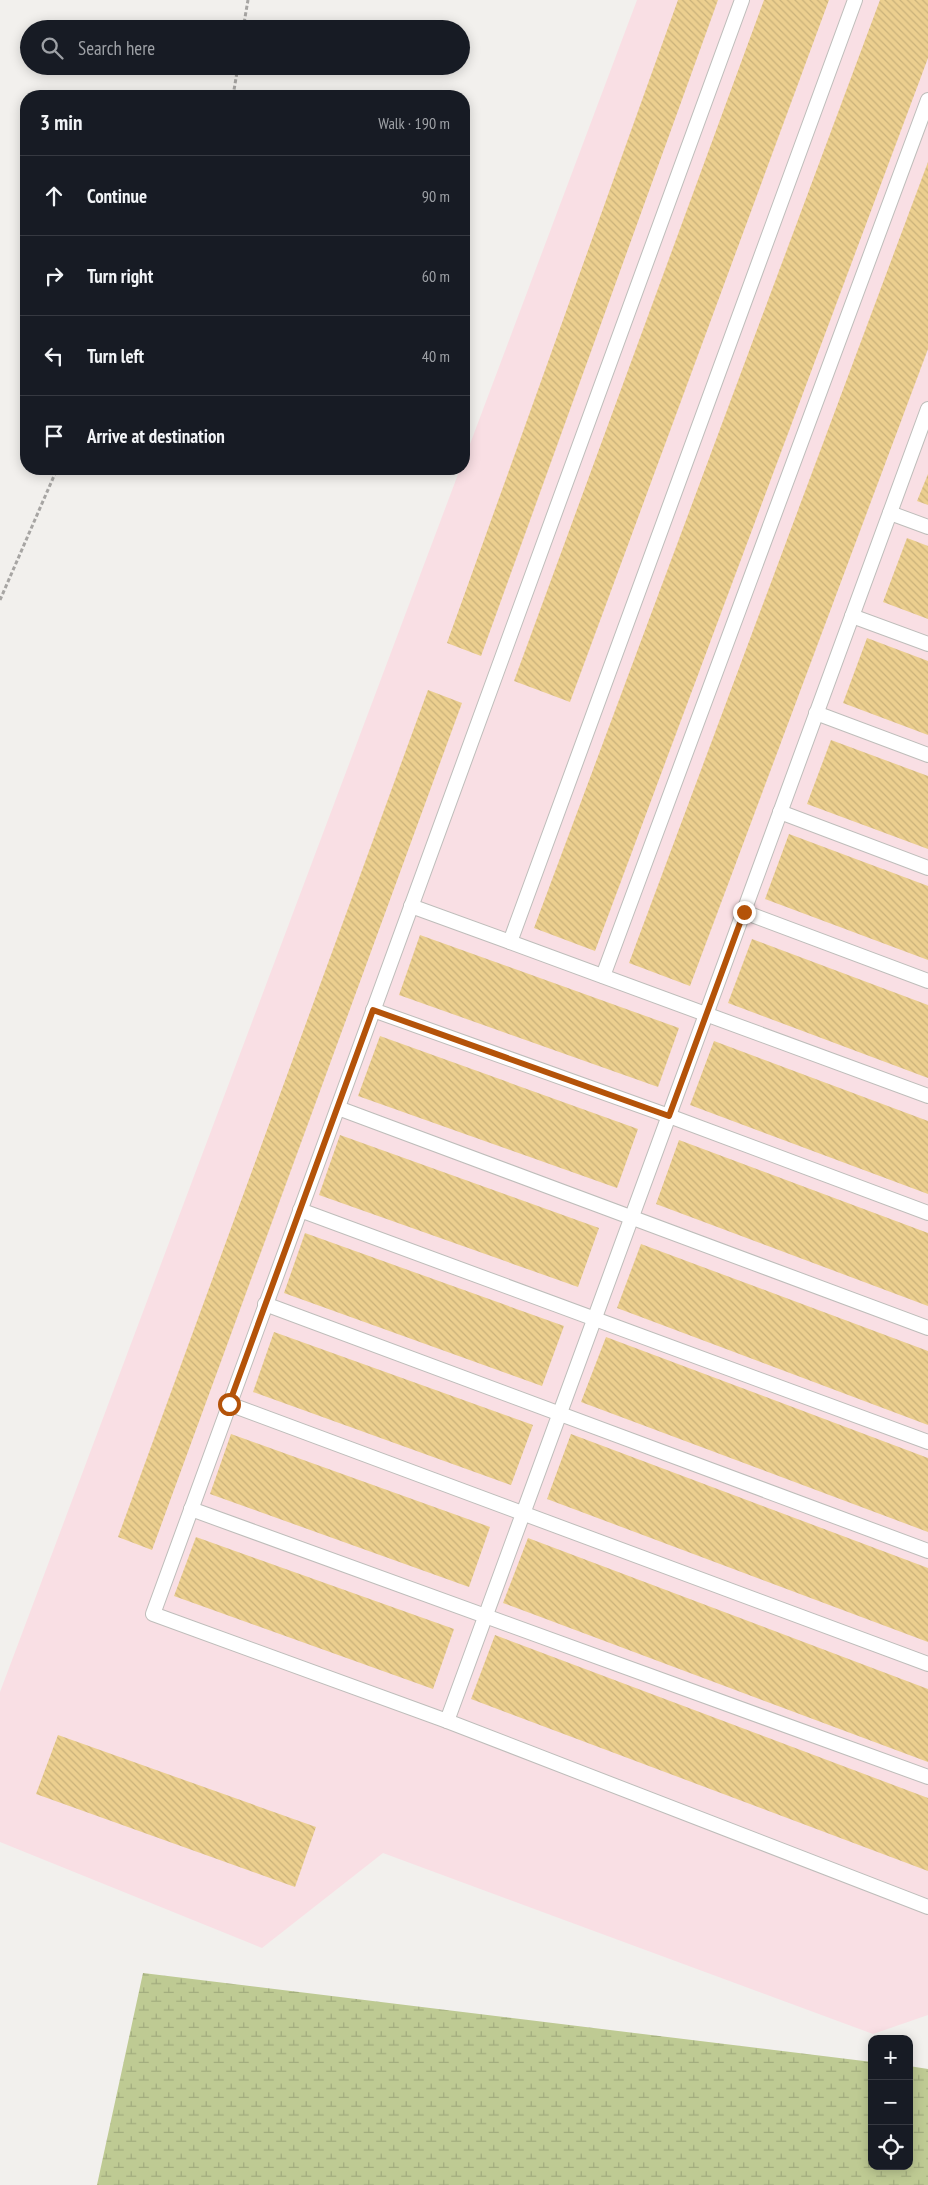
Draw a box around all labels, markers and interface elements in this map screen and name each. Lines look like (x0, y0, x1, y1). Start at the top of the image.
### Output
search box (20, 20, 470, 75)
icon: search (38, 34, 66, 62)
text: Search here (78, 36, 155, 60)
text: 3 min (40, 109, 82, 136)
text: Walk · 190 m (378, 113, 450, 133)
icon: ahead (40, 182, 68, 210)
text: Continue (87, 184, 147, 208)
text: 90 m (422, 186, 450, 206)
icon: right (40, 262, 68, 290)
text: Turn right (87, 264, 153, 288)
text: 60 m (422, 266, 450, 286)
icon: left (40, 342, 68, 370)
text: Turn left (87, 344, 144, 368)
text: 40 m (422, 346, 450, 366)
icon: arrive (40, 422, 68, 450)
text: Arrive at destination (87, 424, 225, 448)
route end (733, 901, 756, 924)
route start (218, 1393, 241, 1416)
map controls (868, 2035, 913, 2170)
button: + (868, 2035, 913, 2080)
button: − (868, 2080, 913, 2125)
button: locate (868, 2125, 913, 2170)

